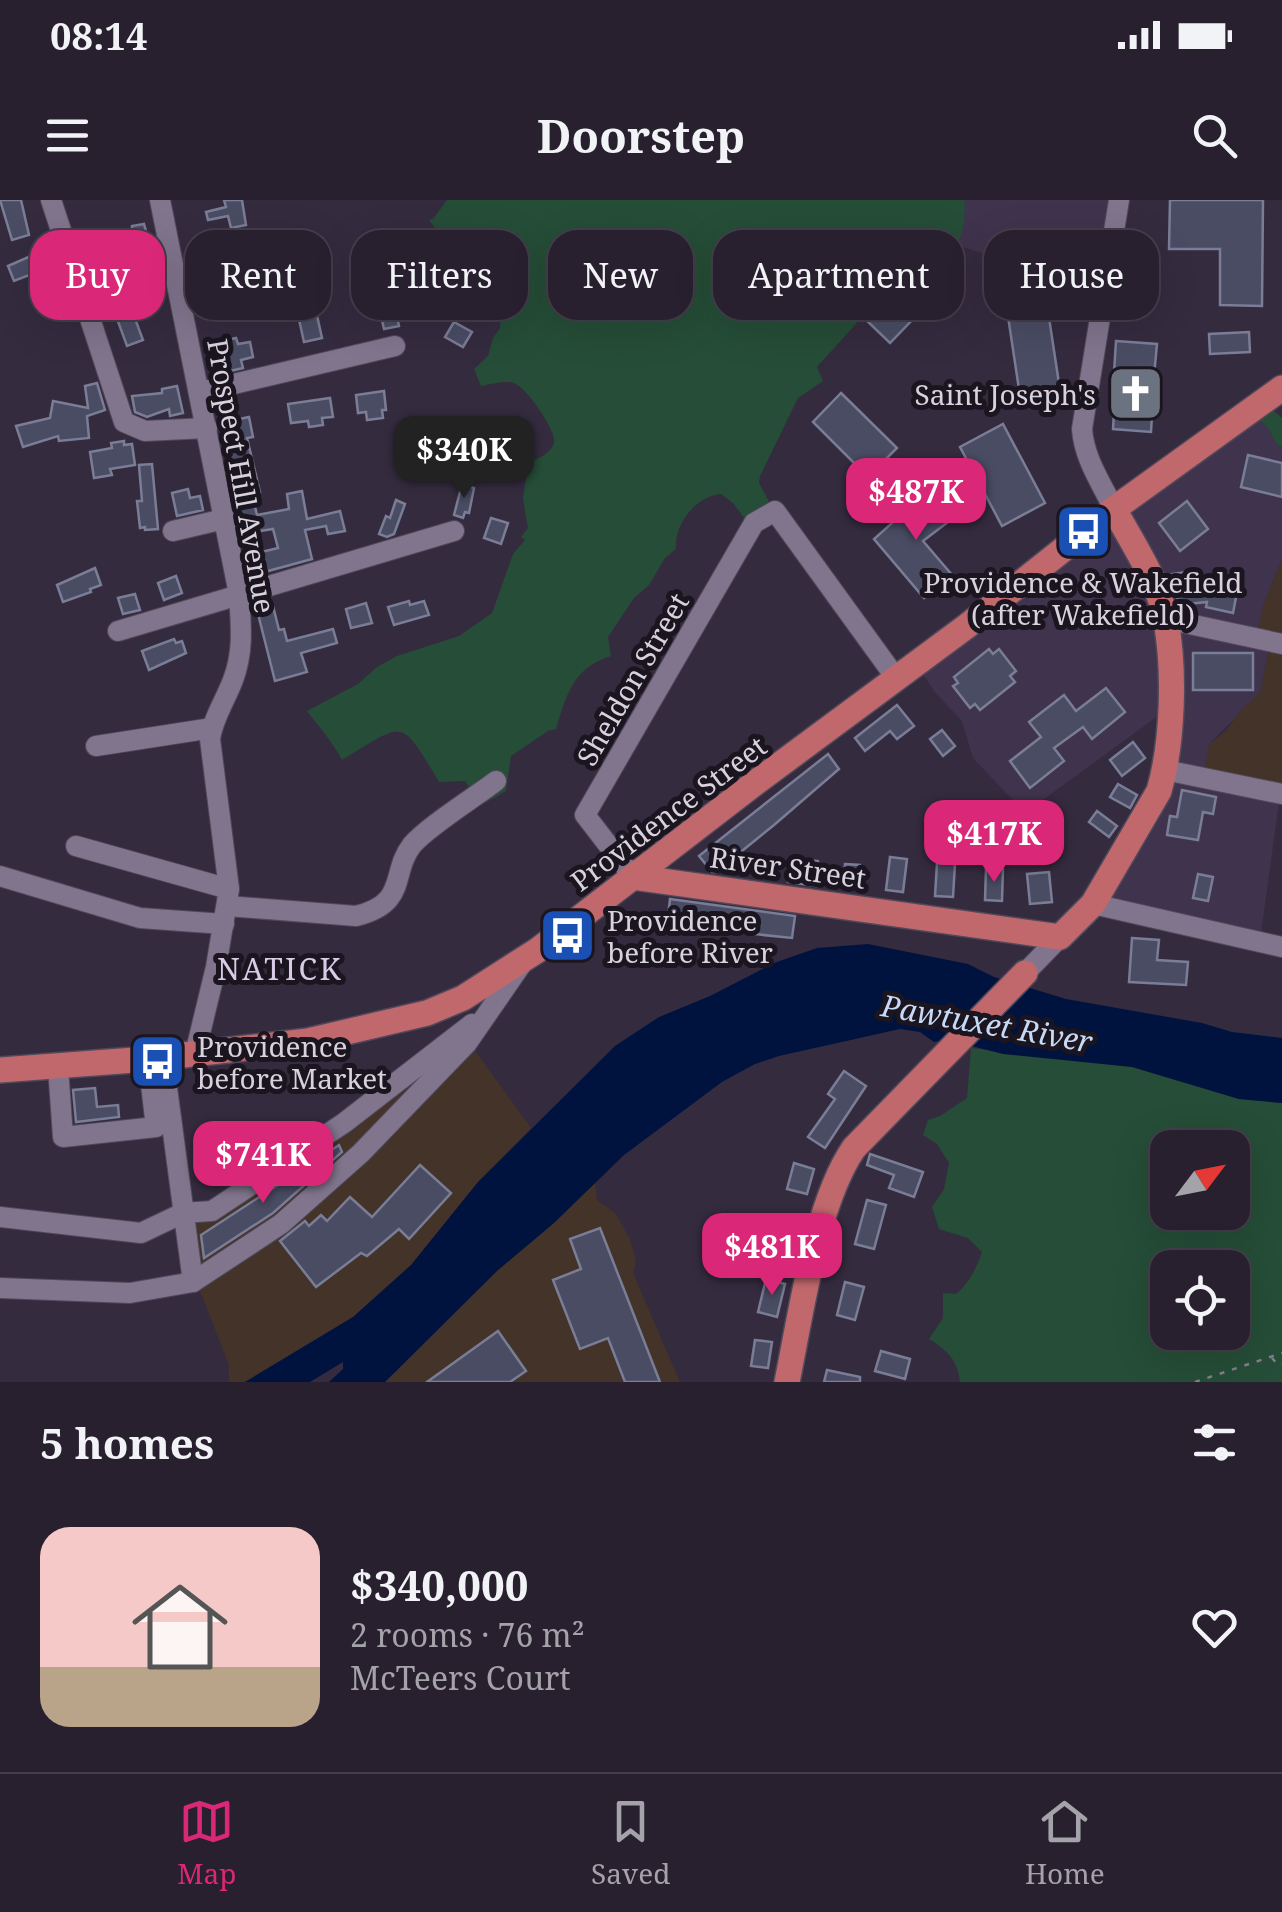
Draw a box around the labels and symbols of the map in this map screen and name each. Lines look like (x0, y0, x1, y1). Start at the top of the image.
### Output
street label: Prospect Hill Avenue (199, 336, 285, 616)
church icon: Saint Joseph's (1105, 364, 1165, 424)
place label: Saint Joseph's (914, 375, 1096, 413)
pin: $340K (394, 416, 534, 501)
pin: $487K (846, 458, 986, 543)
bus stop icon: Providence & Wakefield (after Wakefield) (1053, 501, 1113, 561)
place label: Providence & Wakefield (after Wakefield) (923, 563, 1243, 633)
street label: Sheldon Street (567, 586, 697, 772)
street label: Providence Street (562, 727, 774, 899)
pin: $417K (924, 800, 1064, 885)
street label: River Street (708, 837, 869, 897)
place label: Providence before River (607, 901, 773, 971)
bus stop icon: Providence before River (538, 906, 598, 966)
district label: NATICK (217, 948, 343, 989)
water label: Pawtuxet River (877, 984, 1097, 1062)
place label: Providence before Market (197, 1027, 387, 1097)
bus stop icon: Providence before Market (128, 1032, 188, 1092)
pin: $741K (193, 1121, 333, 1206)
north arrow (1150, 1130, 1250, 1230)
pin: $481K (702, 1213, 842, 1298)

